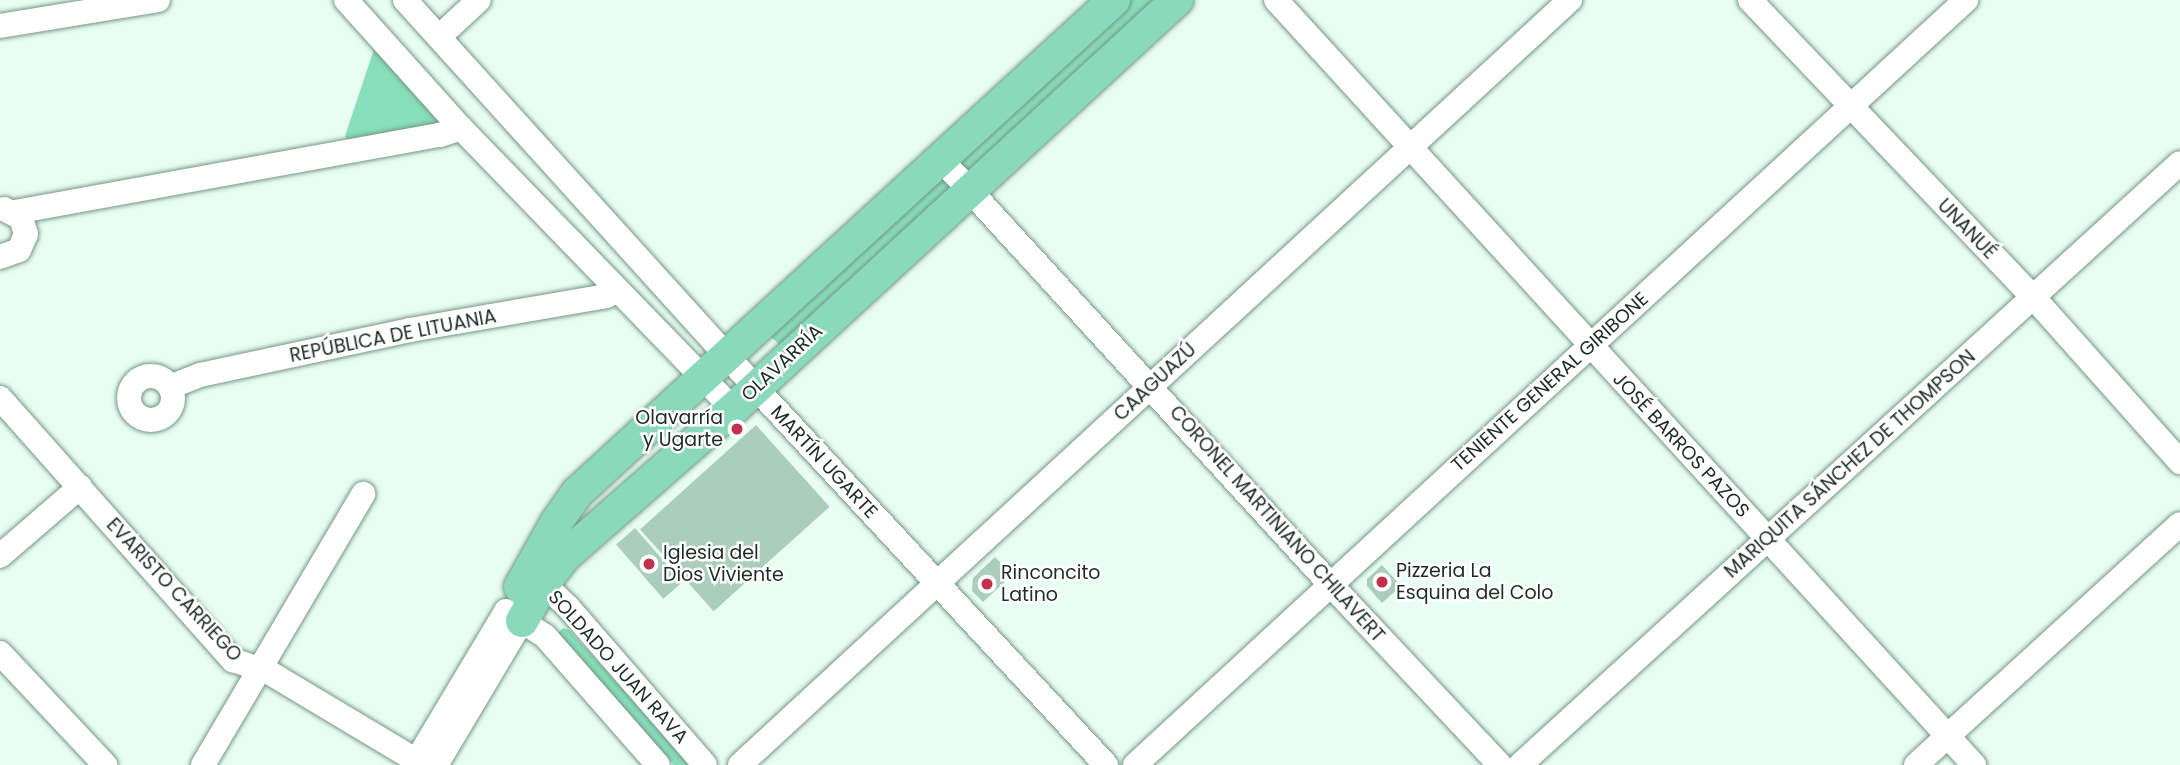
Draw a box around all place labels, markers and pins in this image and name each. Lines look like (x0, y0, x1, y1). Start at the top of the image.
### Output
place label: Olavarría y Ugarte (635, 407, 723, 451)
marker: Olavarría y Ugarte (729, 421, 745, 437)
place label: Iglesia del Dios Viviente (663, 542, 784, 586)
marker: Iglesia del Dios Viviente (641, 556, 657, 572)
place label: Pizzeria La Esquina del Colo (1396, 560, 1553, 604)
place label: Rinconcito Latino (1001, 562, 1101, 606)
marker: Pizzeria La Esquina del Colo (1374, 574, 1390, 590)
marker: Rinconcito Latino (979, 576, 995, 592)

